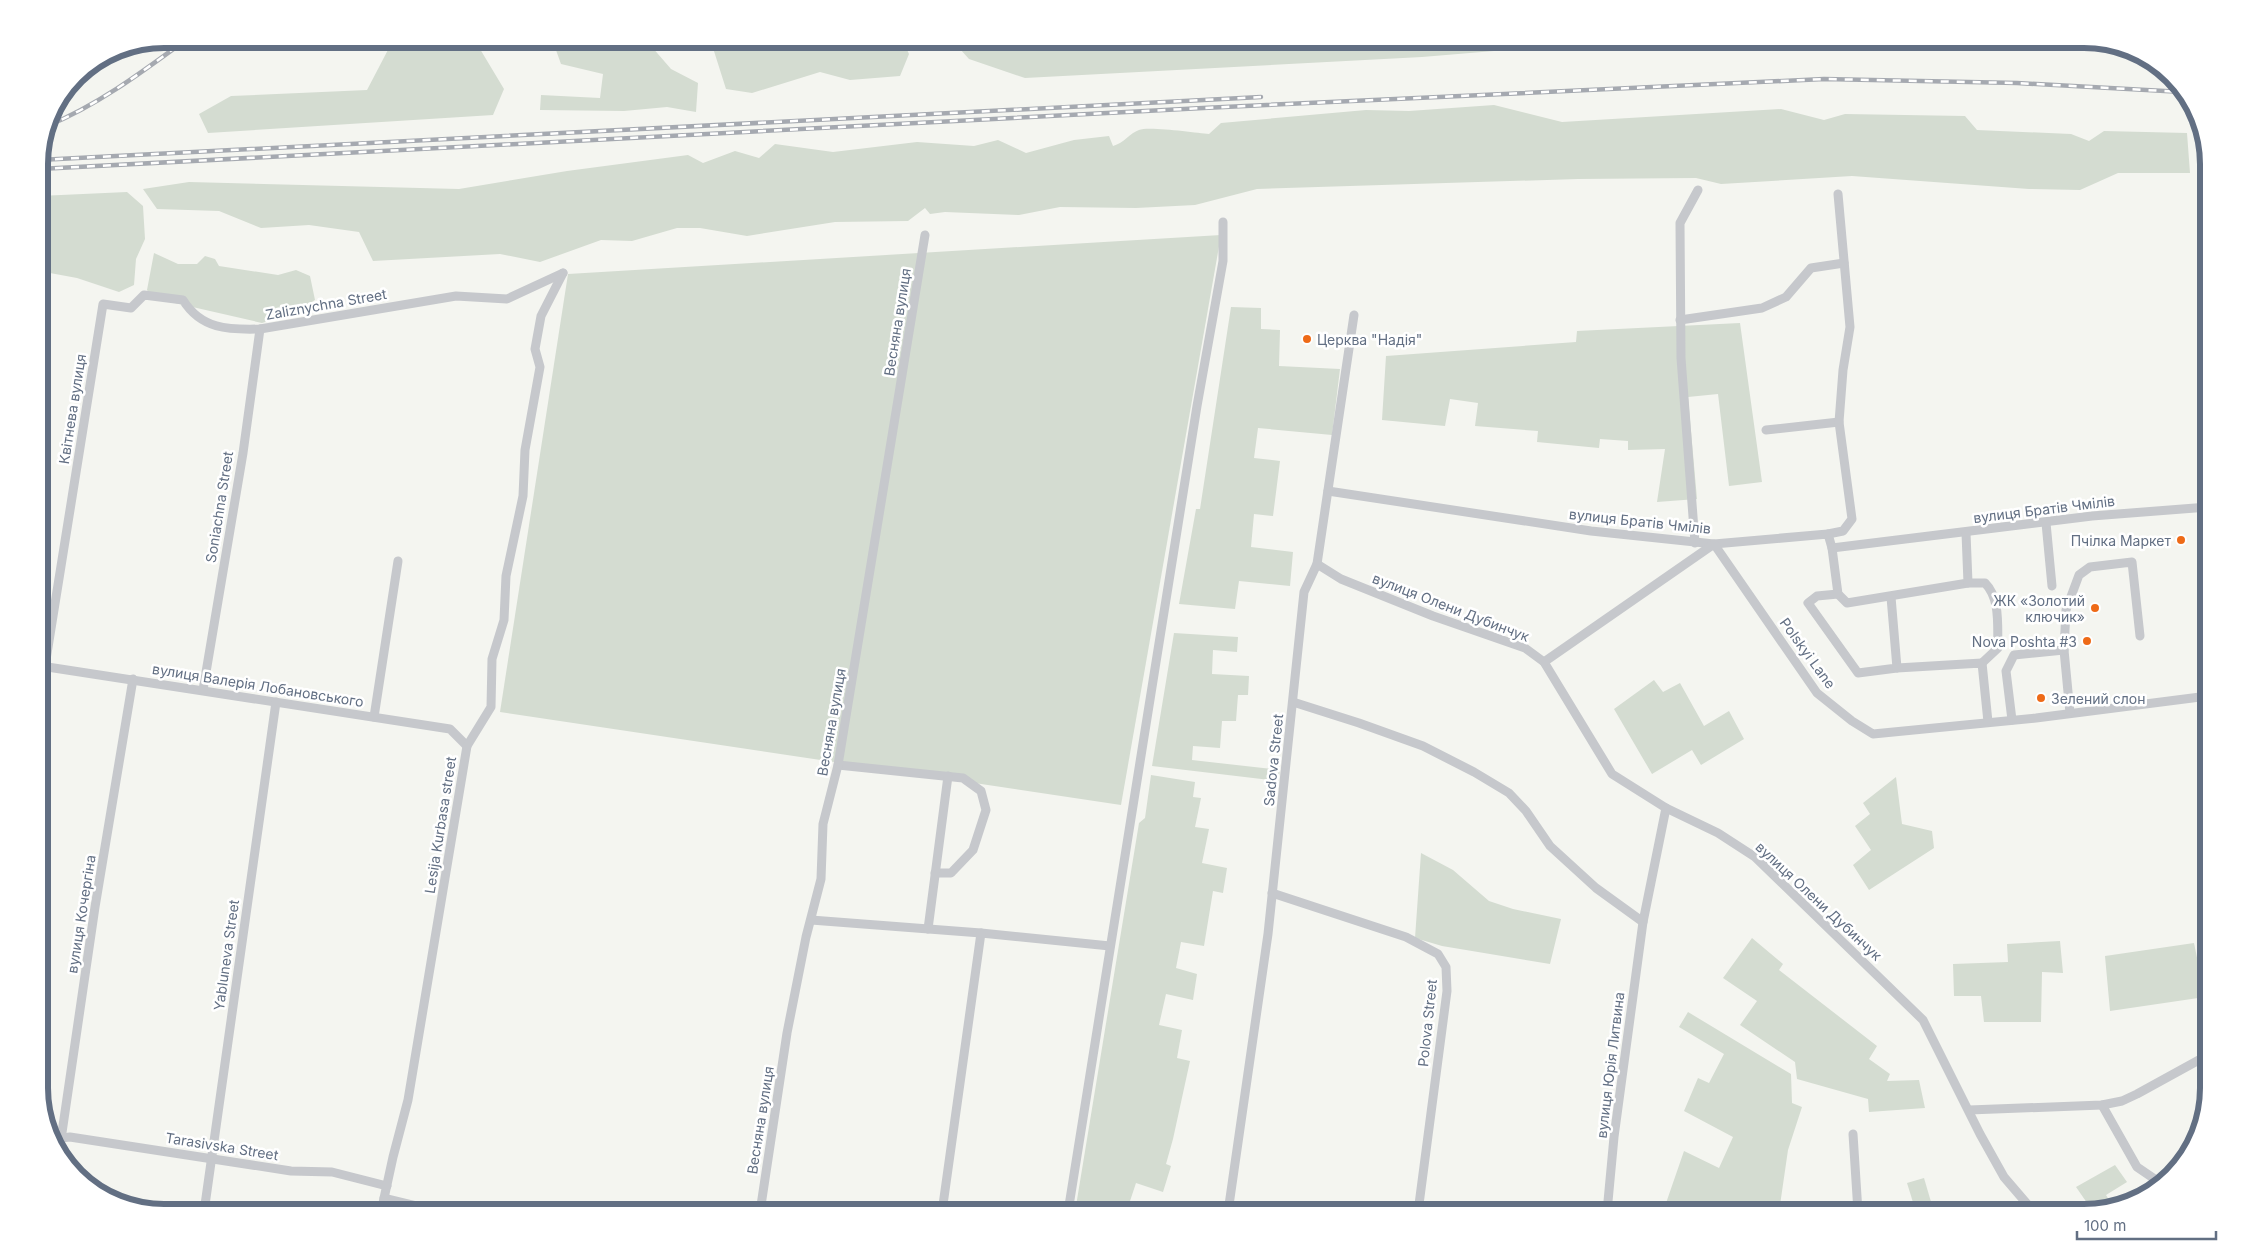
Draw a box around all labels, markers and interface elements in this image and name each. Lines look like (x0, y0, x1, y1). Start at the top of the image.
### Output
street label: Весняна вулиця (880, 267, 914, 377)
street label: Zaliznychna Street (264, 285, 388, 323)
place label: Церква "Надія" (1317, 331, 1422, 348)
marker: Церква "Надія" (1301, 333, 1313, 345)
street label: Квітнева вулиця (55, 353, 89, 465)
street label: Soniachna Street (202, 450, 236, 564)
street label: вулиця Братів Чмілів (1972, 492, 2116, 526)
street label: вулиця Братів Чмілів (1568, 505, 1712, 537)
place label: Пчілка Маркет (2071, 532, 2171, 549)
marker: Пчілка Маркет (2175, 534, 2187, 546)
street label: вулиця Олени Дубинчук (1370, 569, 1532, 645)
place label: ЖК «Золотий ключик» (1993, 592, 2085, 625)
marker: ЖК «Золотий ключик» (2089, 602, 2101, 614)
street label: Polskyi Lane (1777, 614, 1839, 692)
place label: Nova Poshta #3 (1972, 633, 2077, 650)
marker: Nova Poshta #3 (2081, 635, 2093, 647)
street label: вулиця Валерія Лобановського (151, 660, 365, 710)
street label: Весняна вулиця (813, 667, 849, 777)
place label: Зелений слон (2051, 690, 2146, 707)
marker: Зелений слон (2035, 692, 2047, 704)
street label: Sadova Street (1260, 713, 1286, 807)
street label: Lesija Kurbasa street (421, 755, 459, 895)
street label: вулиця Олени Дубинчук (1752, 838, 1886, 964)
street label: вулиця Кочергіна (63, 854, 99, 974)
street label: Yabluneva Street (210, 898, 242, 1012)
street label: Polova Street (1414, 978, 1440, 1068)
street label: вулиця Юрія Литвина (1593, 991, 1627, 1139)
street label: Весняна вулиця (743, 1065, 777, 1175)
street label: Tarasivska Street (164, 1129, 280, 1163)
scale bar (2077, 1208, 2216, 1240)
text: 100 m (2084, 1216, 2126, 1235)

